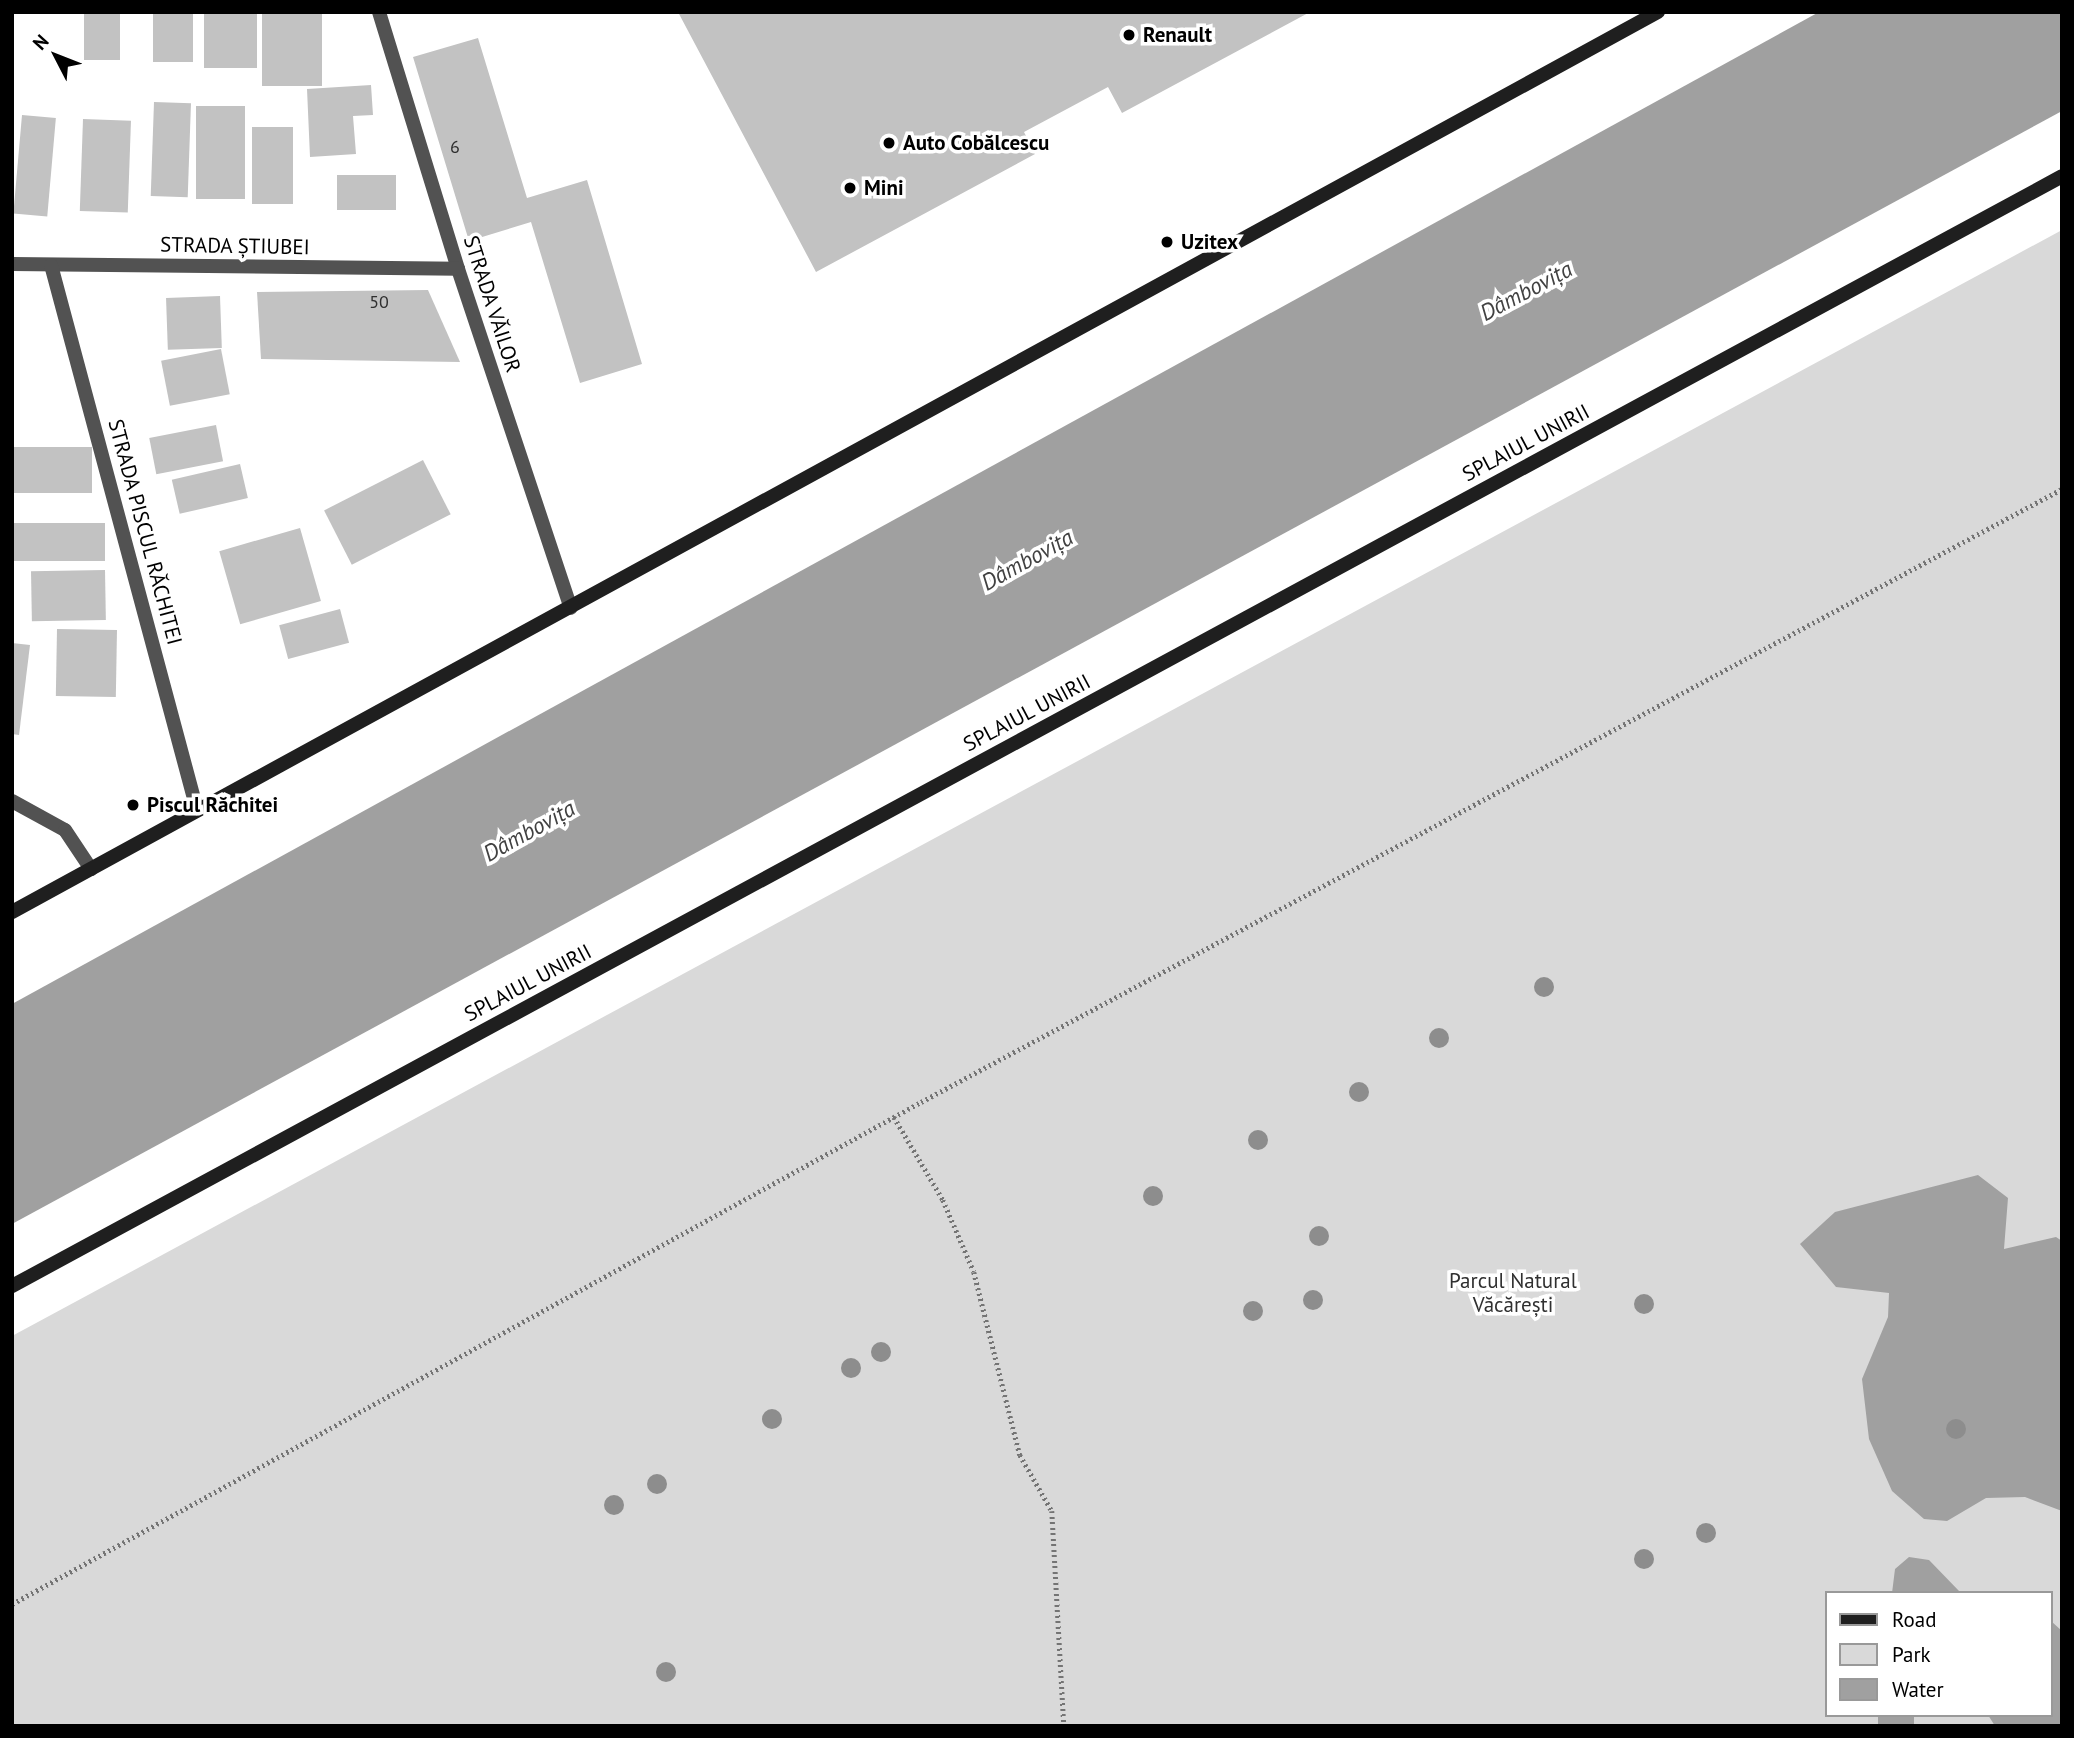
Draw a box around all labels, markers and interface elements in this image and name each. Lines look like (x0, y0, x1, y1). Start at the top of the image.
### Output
north arrow (21, 21, 91, 91)
place label: Renault (1143, 22, 1212, 48)
marker: Renault (1121, 27, 1137, 43)
text: N (27, 29, 53, 55)
place label: Auto Cobălcescu (903, 130, 1050, 156)
marker: Auto Cobălcescu (881, 135, 897, 151)
house number: 6 (450, 136, 460, 158)
place label: Mini (864, 175, 904, 201)
marker: Mini (842, 180, 858, 196)
place label: Uzitex (1181, 229, 1238, 255)
street label: STRADA ȘTIUBEI (160, 232, 310, 260)
street label: STRADA VĂILOR (458, 232, 526, 376)
marker: Uzitex (1159, 234, 1175, 250)
water label: Dâmbovița (1475, 255, 1577, 327)
house number: 50 (369, 291, 389, 313)
street label: SPLAIUL UNIRII (1458, 399, 1594, 487)
street label: STRADA PISCUL RĂCHITEI (103, 416, 187, 648)
water label: Dâmbovița (976, 524, 1078, 596)
street label: SPLAIUL UNIRII (959, 669, 1095, 757)
place label: Piscul Răchitei (147, 792, 278, 818)
water label: Dâmbovița (478, 795, 580, 867)
marker: Piscul Răchitei (125, 797, 141, 813)
street label: SPLAIUL UNIRII (460, 939, 596, 1027)
park label: Parcul Natural Văcărești (1449, 1268, 1577, 1318)
legend (1826, 1591, 2053, 1717)
text: Road (1892, 1606, 1936, 1633)
text: Park (1892, 1641, 1931, 1668)
text: Water (1892, 1676, 1944, 1703)

